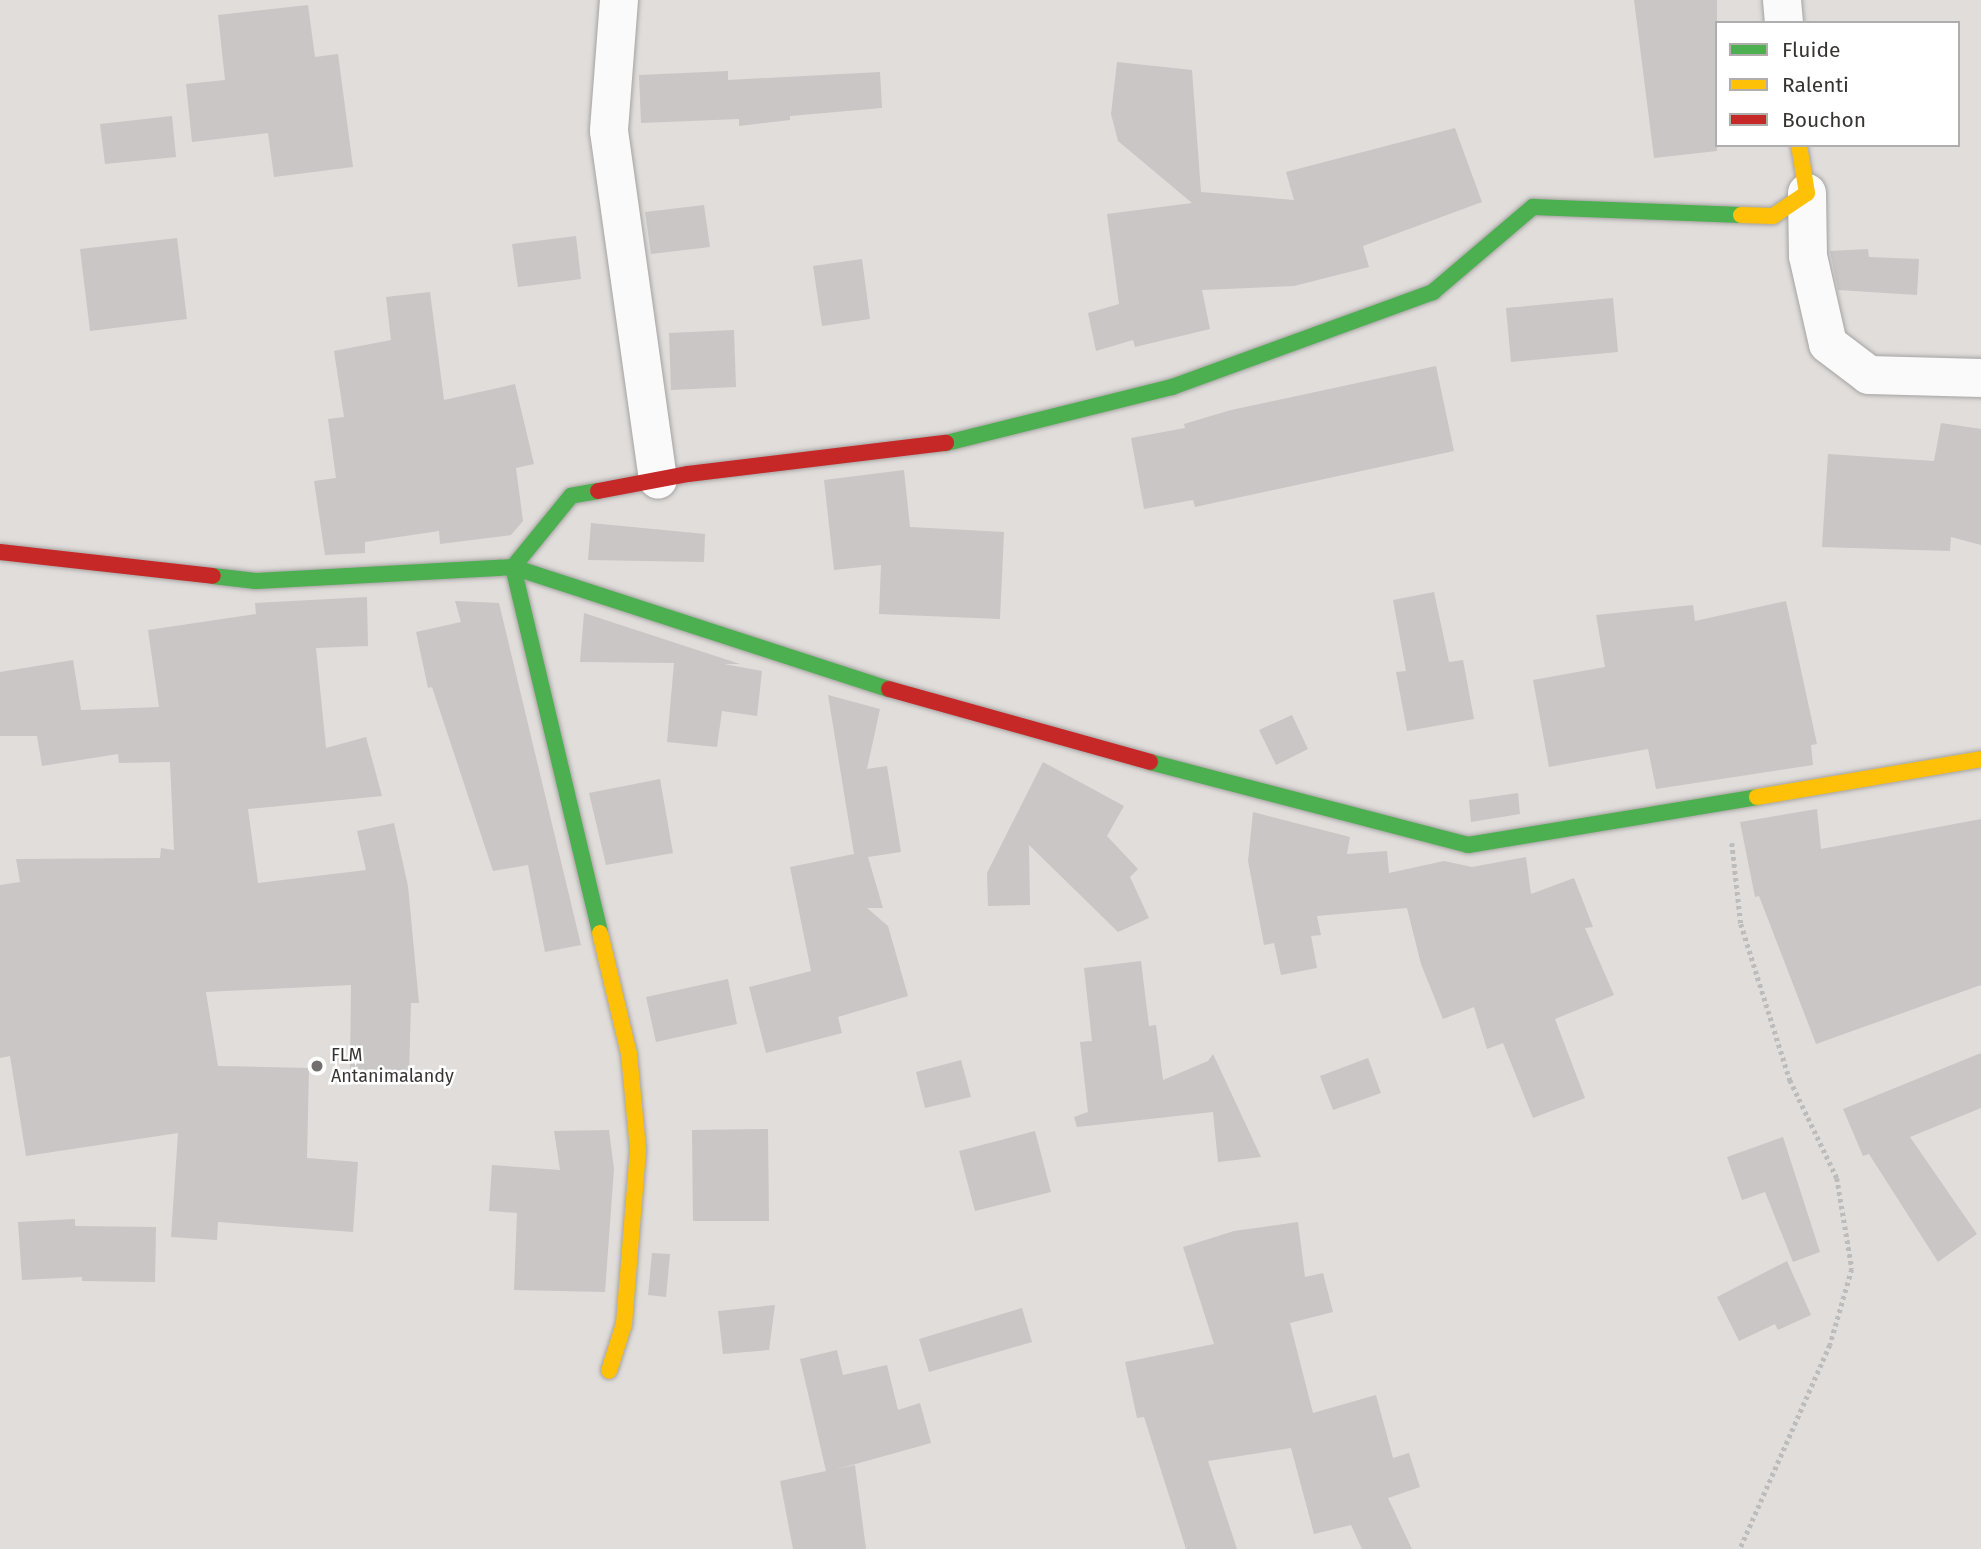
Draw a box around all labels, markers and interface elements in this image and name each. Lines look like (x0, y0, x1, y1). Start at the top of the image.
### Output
legend (1715, 21, 1960, 147)
text: Fluide (1782, 37, 1840, 63)
text: Ralenti (1782, 72, 1849, 98)
text: Bouchon (1782, 107, 1866, 133)
place label: FLM Antanimalandy (331, 1045, 454, 1088)
marker: FLM Antanimalandy (309, 1058, 325, 1074)

